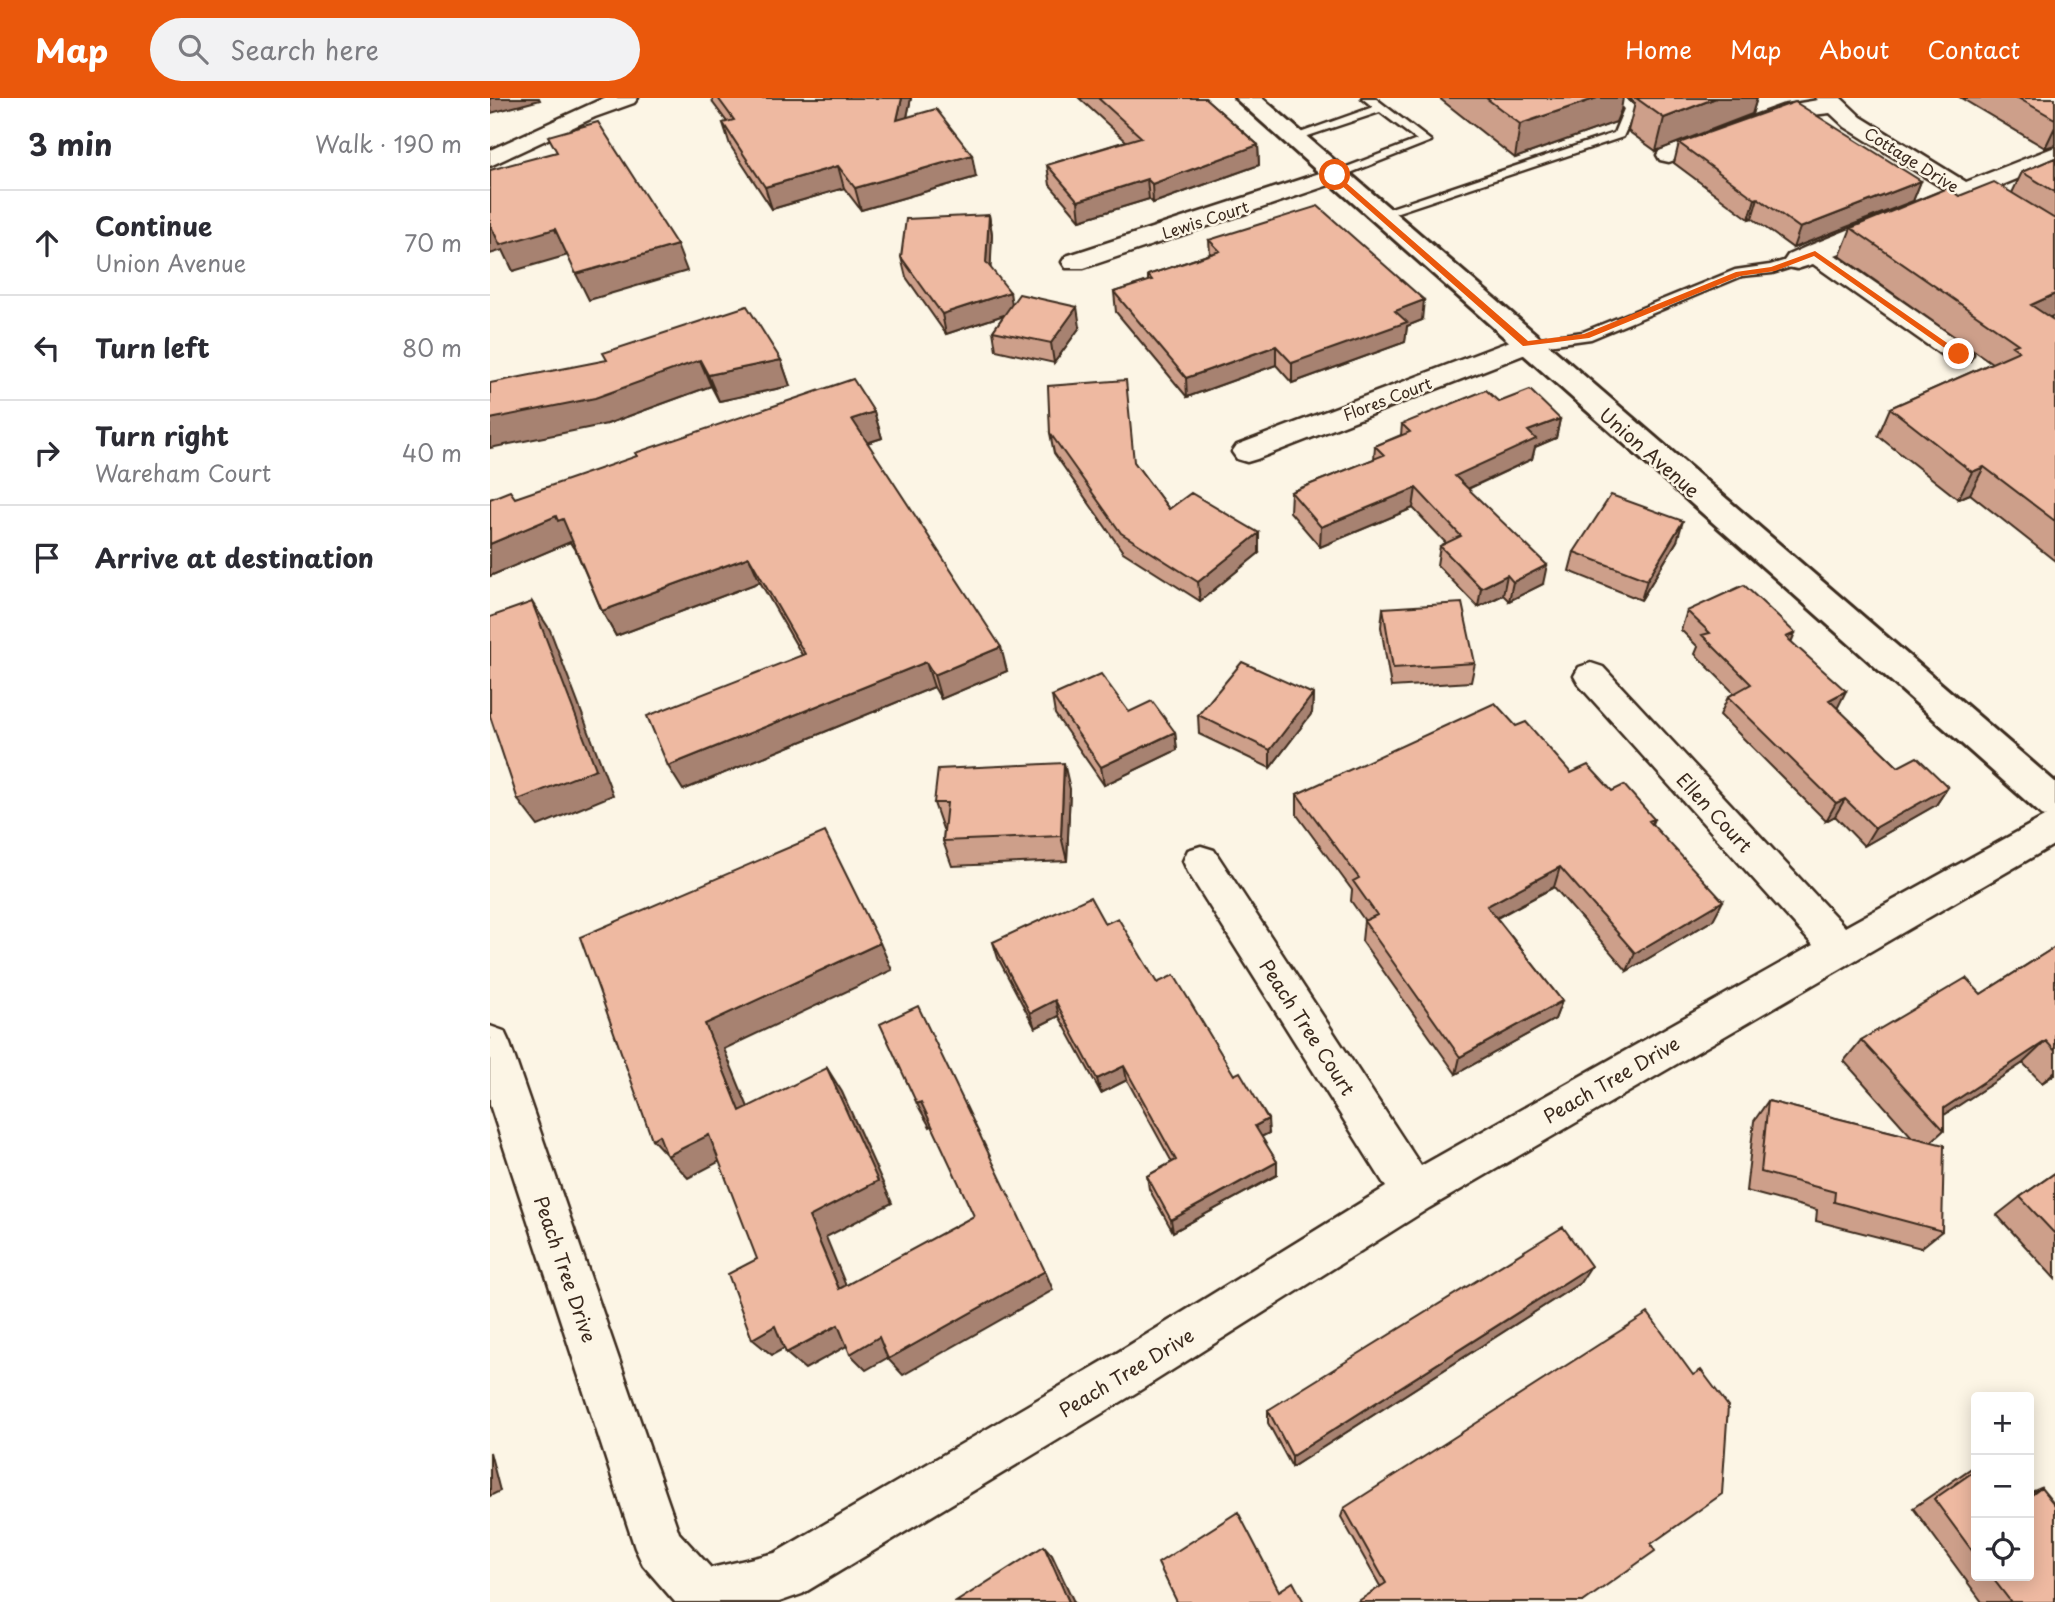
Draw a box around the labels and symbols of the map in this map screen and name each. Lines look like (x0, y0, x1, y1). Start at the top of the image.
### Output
street label: Cottage Drive (1860, 120, 1964, 198)
route start (1319, 159, 1350, 190)
street label: Lewis Court (1159, 194, 1252, 244)
route end (1943, 338, 1974, 369)
street label: Flores Court (1339, 370, 1435, 426)
street label: Union Avenue (1594, 400, 1706, 504)
street label: Ellen Court (1671, 766, 1760, 858)
street label: Peach Tree Court (1253, 953, 1363, 1101)
street label: Peach Tree Drive (1538, 1029, 1684, 1129)
street label: Peach Tree Drive (528, 1192, 604, 1346)
street label: Peach Tree Drive (1053, 1321, 1199, 1423)

